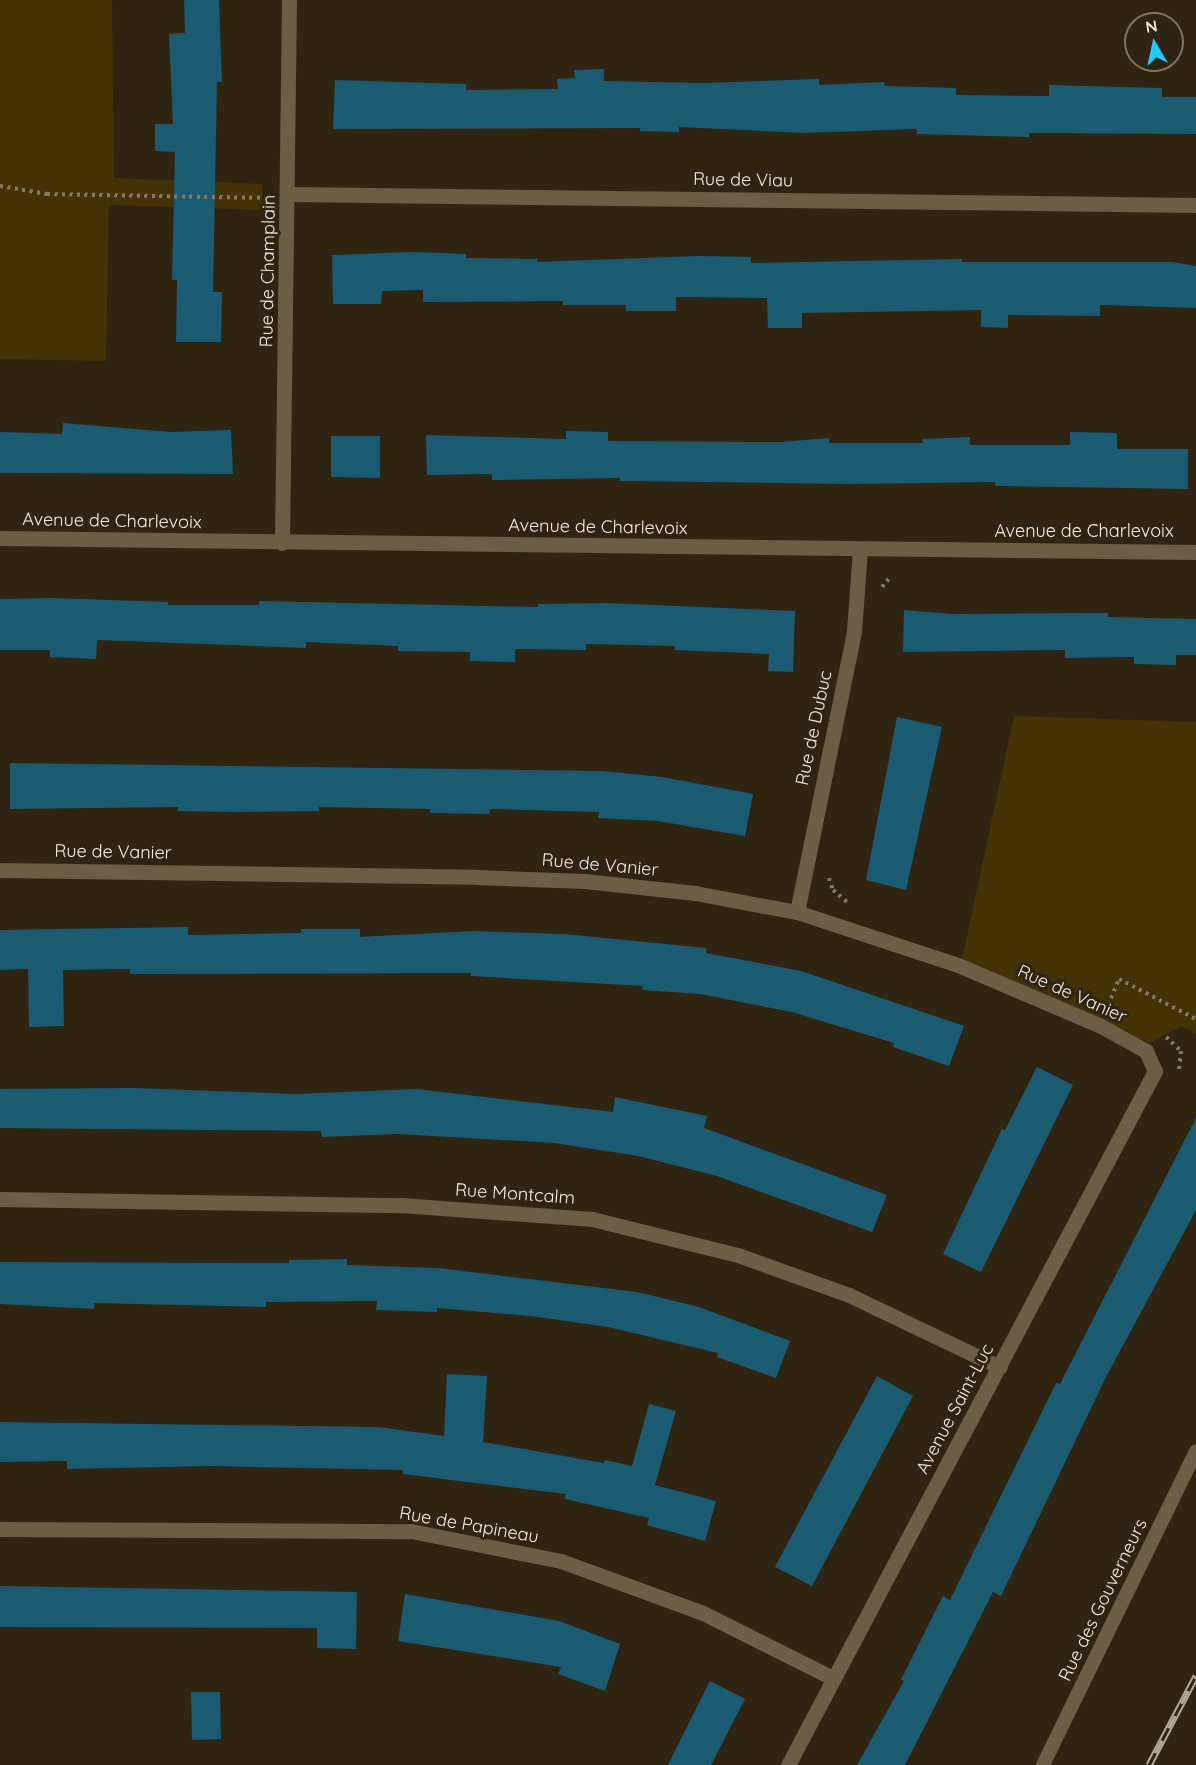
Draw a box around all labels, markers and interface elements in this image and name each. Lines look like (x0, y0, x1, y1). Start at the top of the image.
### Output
north arrow (1124, 12, 1184, 72)
text: N (1144, 15, 1159, 37)
street label: Rue de Viau (693, 168, 793, 192)
street label: Rue de Champlain (256, 194, 280, 348)
street label: Avenue de Charlevoix (22, 509, 202, 533)
street label: Avenue de Charlevoix (508, 515, 688, 539)
street label: Avenue de Charlevoix (994, 520, 1174, 542)
street label: Rue de Dubuc (791, 669, 837, 787)
street label: Rue de Vanier (54, 840, 172, 864)
street label: Rue de Vanier (541, 849, 659, 881)
street label: Rue de Vanier (1014, 960, 1130, 1028)
street label: Rue Montcalm (454, 1179, 576, 1209)
street label: Avenue Saint-Luc (912, 1340, 998, 1478)
street label: Rue de Papineau (398, 1502, 540, 1548)
street label: Rue des Gouverneurs (1054, 1515, 1152, 1685)

